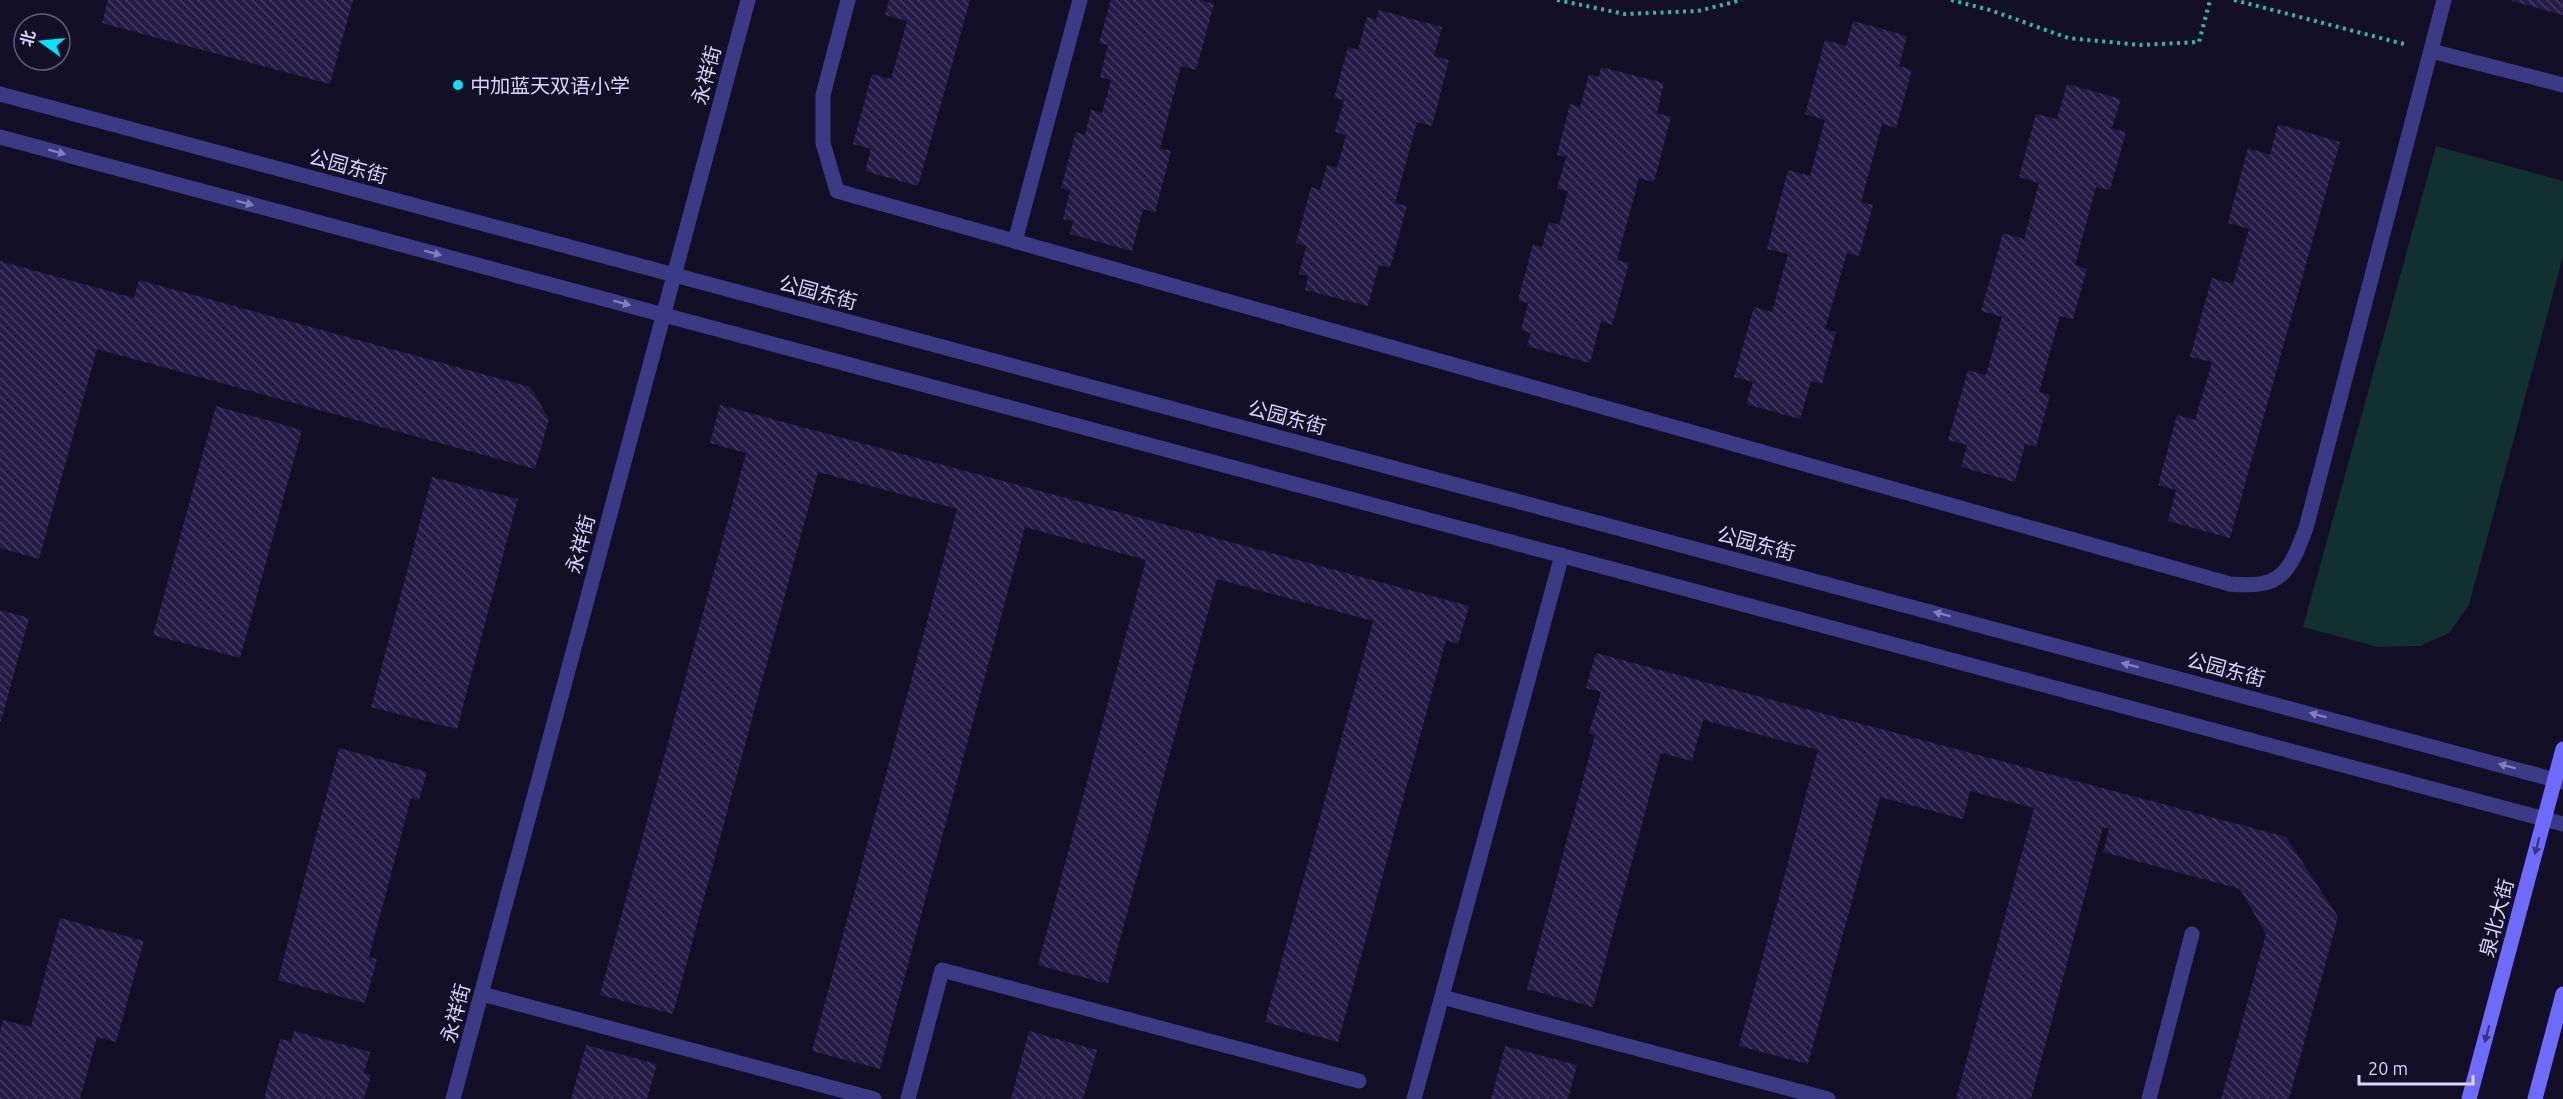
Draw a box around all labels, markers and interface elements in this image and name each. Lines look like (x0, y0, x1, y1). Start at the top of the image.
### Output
north arrow (12, 12, 72, 72)
text: 北 (17, 28, 38, 48)
street label: 永祥街 (687, 43, 725, 107)
place label: 中加蓝天双语小学 (470, 74, 630, 97)
marker: 中加蓝天双语小学 (451, 78, 465, 92)
street label: 公园东街 (306, 145, 390, 187)
one-way arrow (48, 148, 66, 157)
one-way arrow (236, 198, 254, 208)
one-way arrow (424, 249, 442, 258)
street label: 公园东街 (776, 271, 860, 313)
one-way arrow (612, 299, 631, 309)
street label: 公园东街 (1245, 396, 1329, 438)
street label: 永祥街 (561, 512, 599, 576)
street label: 公园东街 (1714, 522, 1798, 564)
one-way arrow (1932, 609, 1951, 619)
street label: 公园东街 (2184, 648, 2268, 690)
one-way arrow (2121, 660, 2139, 669)
one-way arrow (2309, 710, 2327, 720)
one-way arrow (2497, 761, 2516, 771)
one-way arrow (2532, 837, 2541, 855)
street label: 泉北大街 (2475, 876, 2517, 960)
street label: 永祥街 (436, 981, 474, 1045)
one-way arrow (2481, 1025, 2491, 1043)
scale bar (2359, 1048, 2473, 1086)
text: 20 m (2368, 1058, 2408, 1078)

